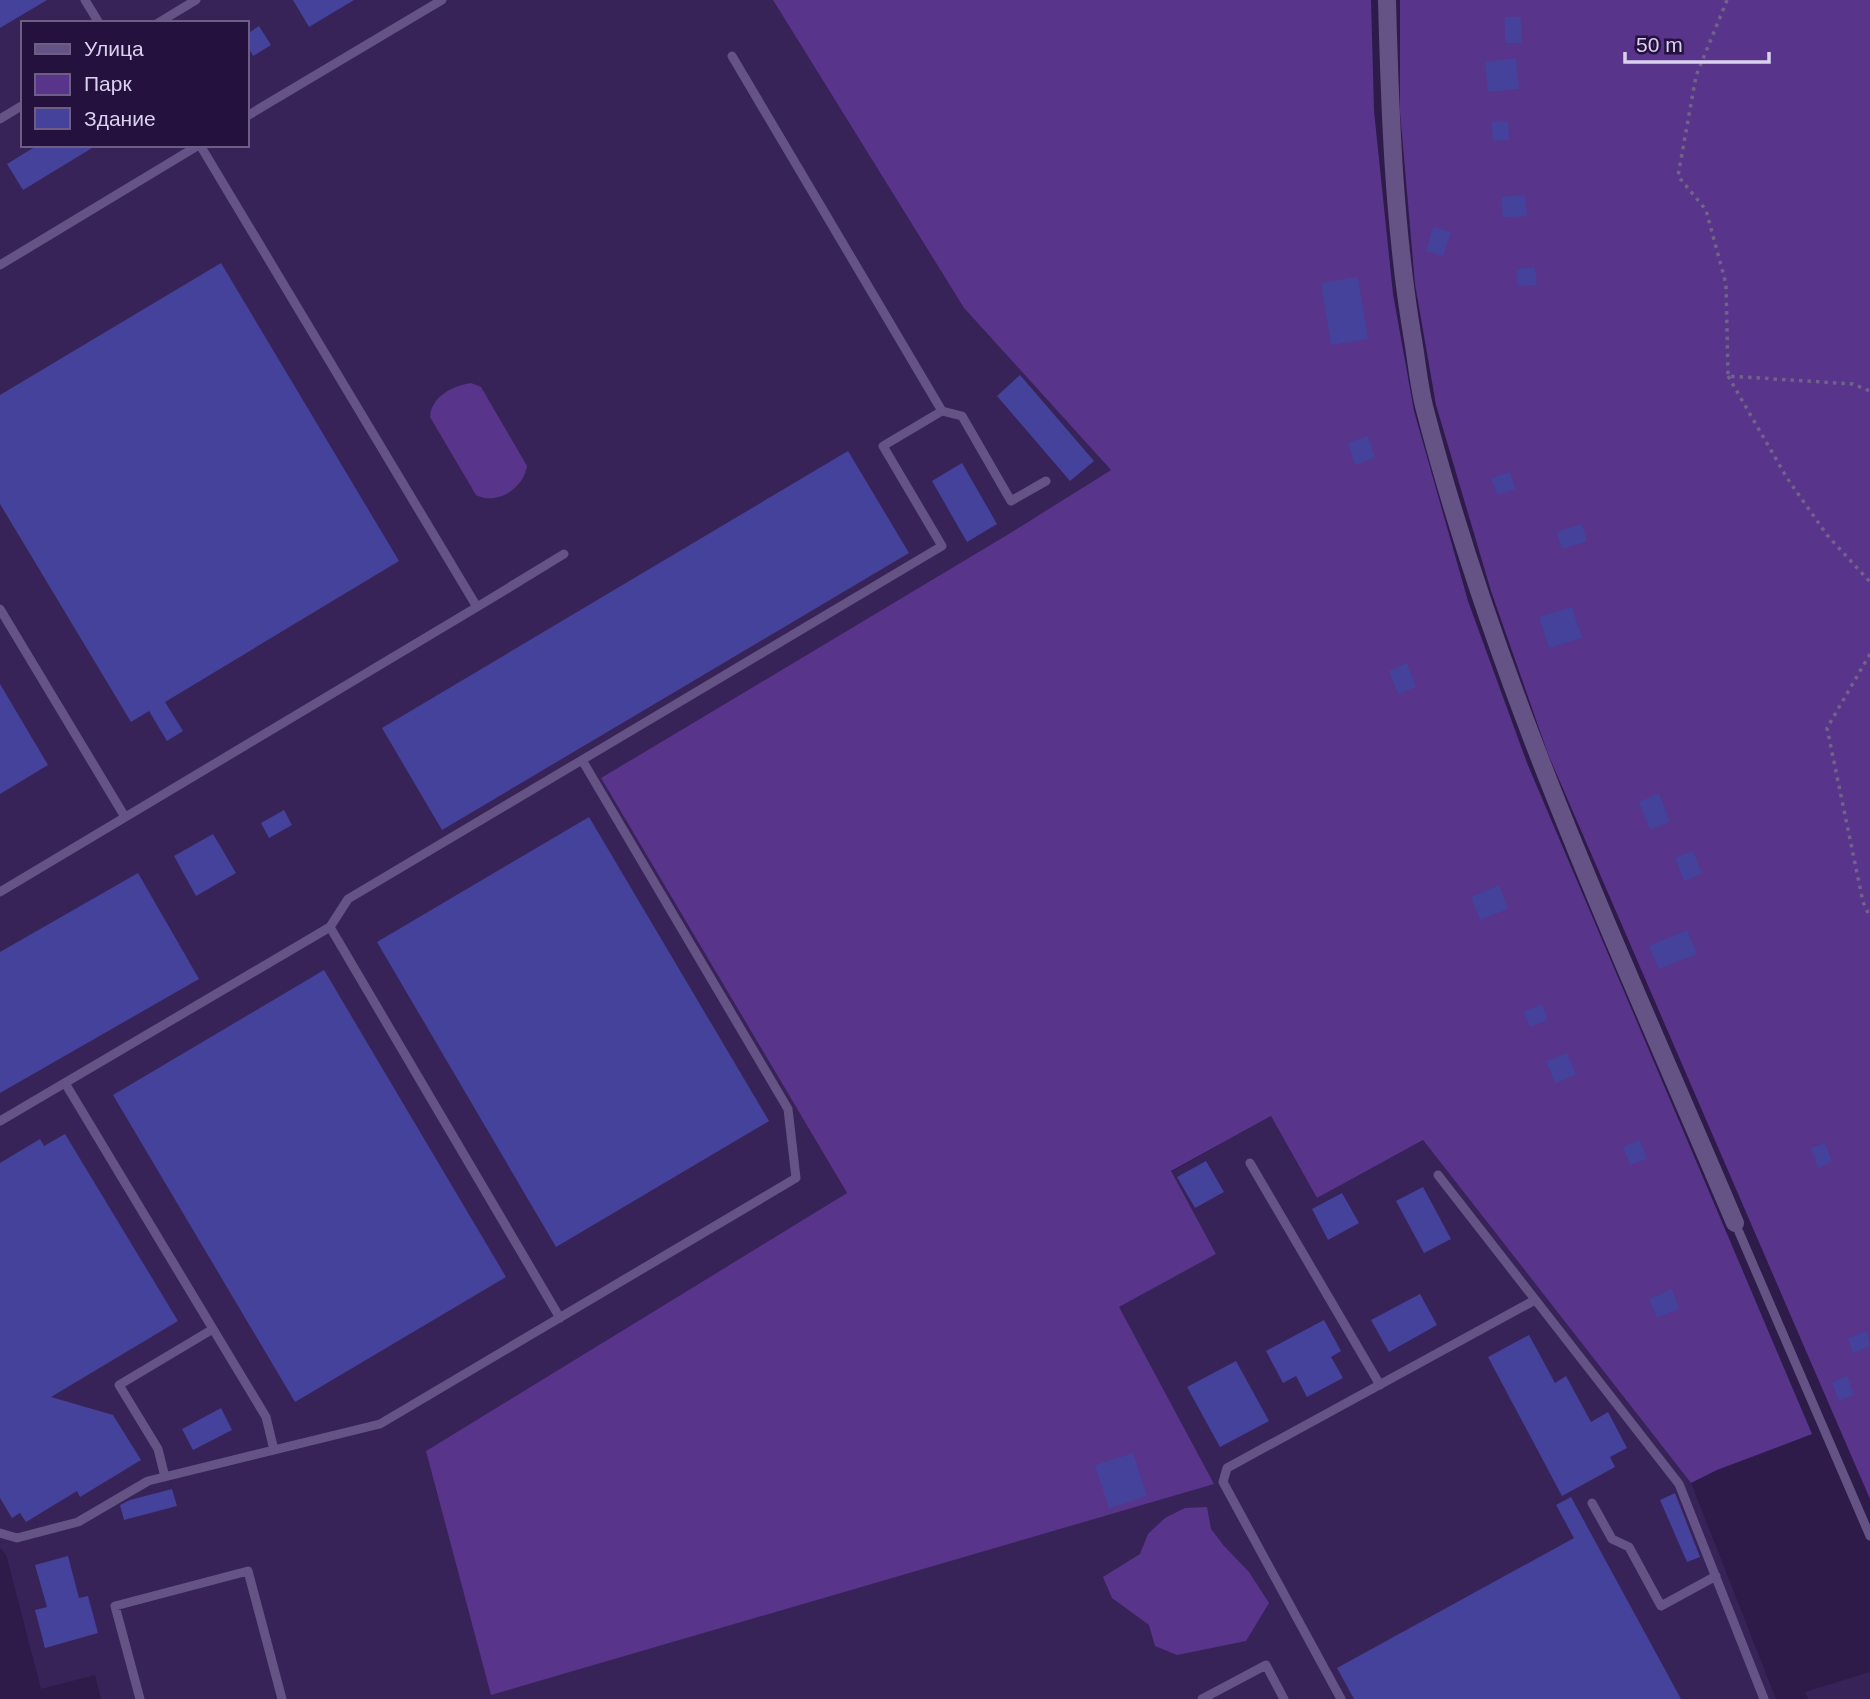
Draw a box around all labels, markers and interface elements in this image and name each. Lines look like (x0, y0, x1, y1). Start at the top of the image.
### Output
legend (21, 21, 248, 147)
scale bar (1625, 21, 1769, 65)
text: 50 m (1636, 33, 1683, 56)
text: Улица (84, 37, 144, 60)
text: Парк (84, 72, 132, 95)
text: Здание (84, 107, 156, 130)

